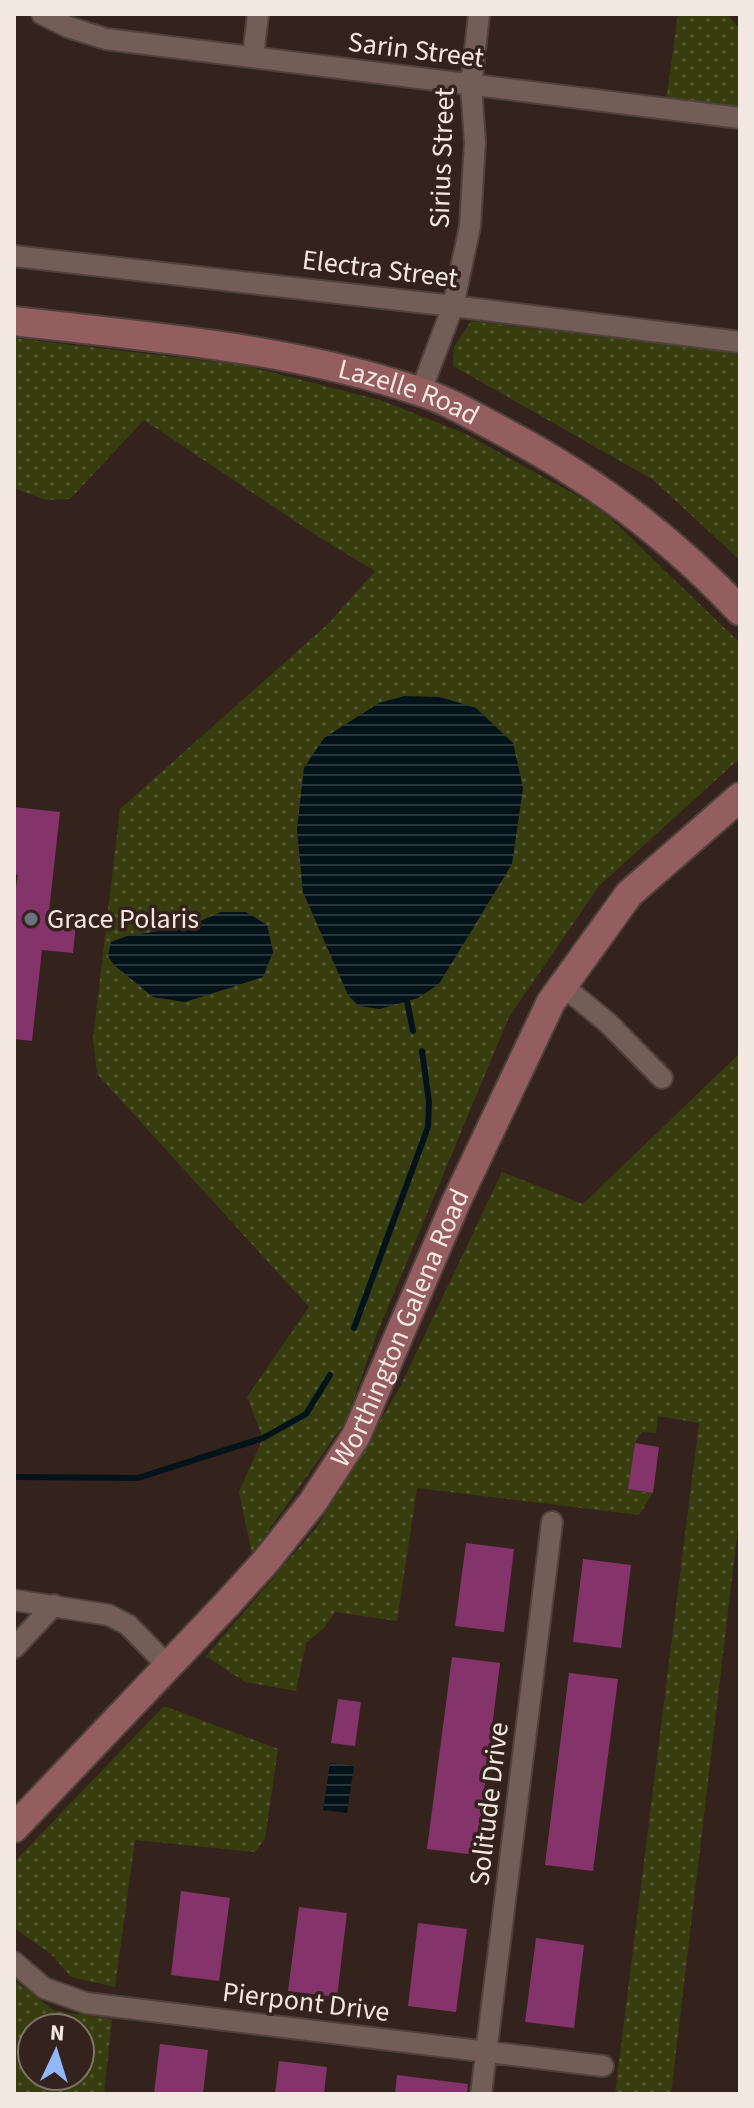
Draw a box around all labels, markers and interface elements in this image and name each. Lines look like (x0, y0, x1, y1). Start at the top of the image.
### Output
street label: Sarin Street (346, 22, 487, 78)
street label: Sirius Street (420, 86, 464, 229)
street label: Electra Street (300, 240, 461, 298)
street label: Lazelle Road (334, 349, 486, 435)
place label: Grace Polaris (47, 899, 199, 939)
marker: Grace Polaris (22, 910, 40, 928)
street label: Worthington Galena Road (321, 1182, 479, 1475)
street label: Solitude Drive (459, 1720, 519, 1888)
street label: Pierpont Drive (220, 1972, 392, 2032)
north arrow (16, 2012, 96, 2092)
text: N (49, 2017, 66, 2050)

